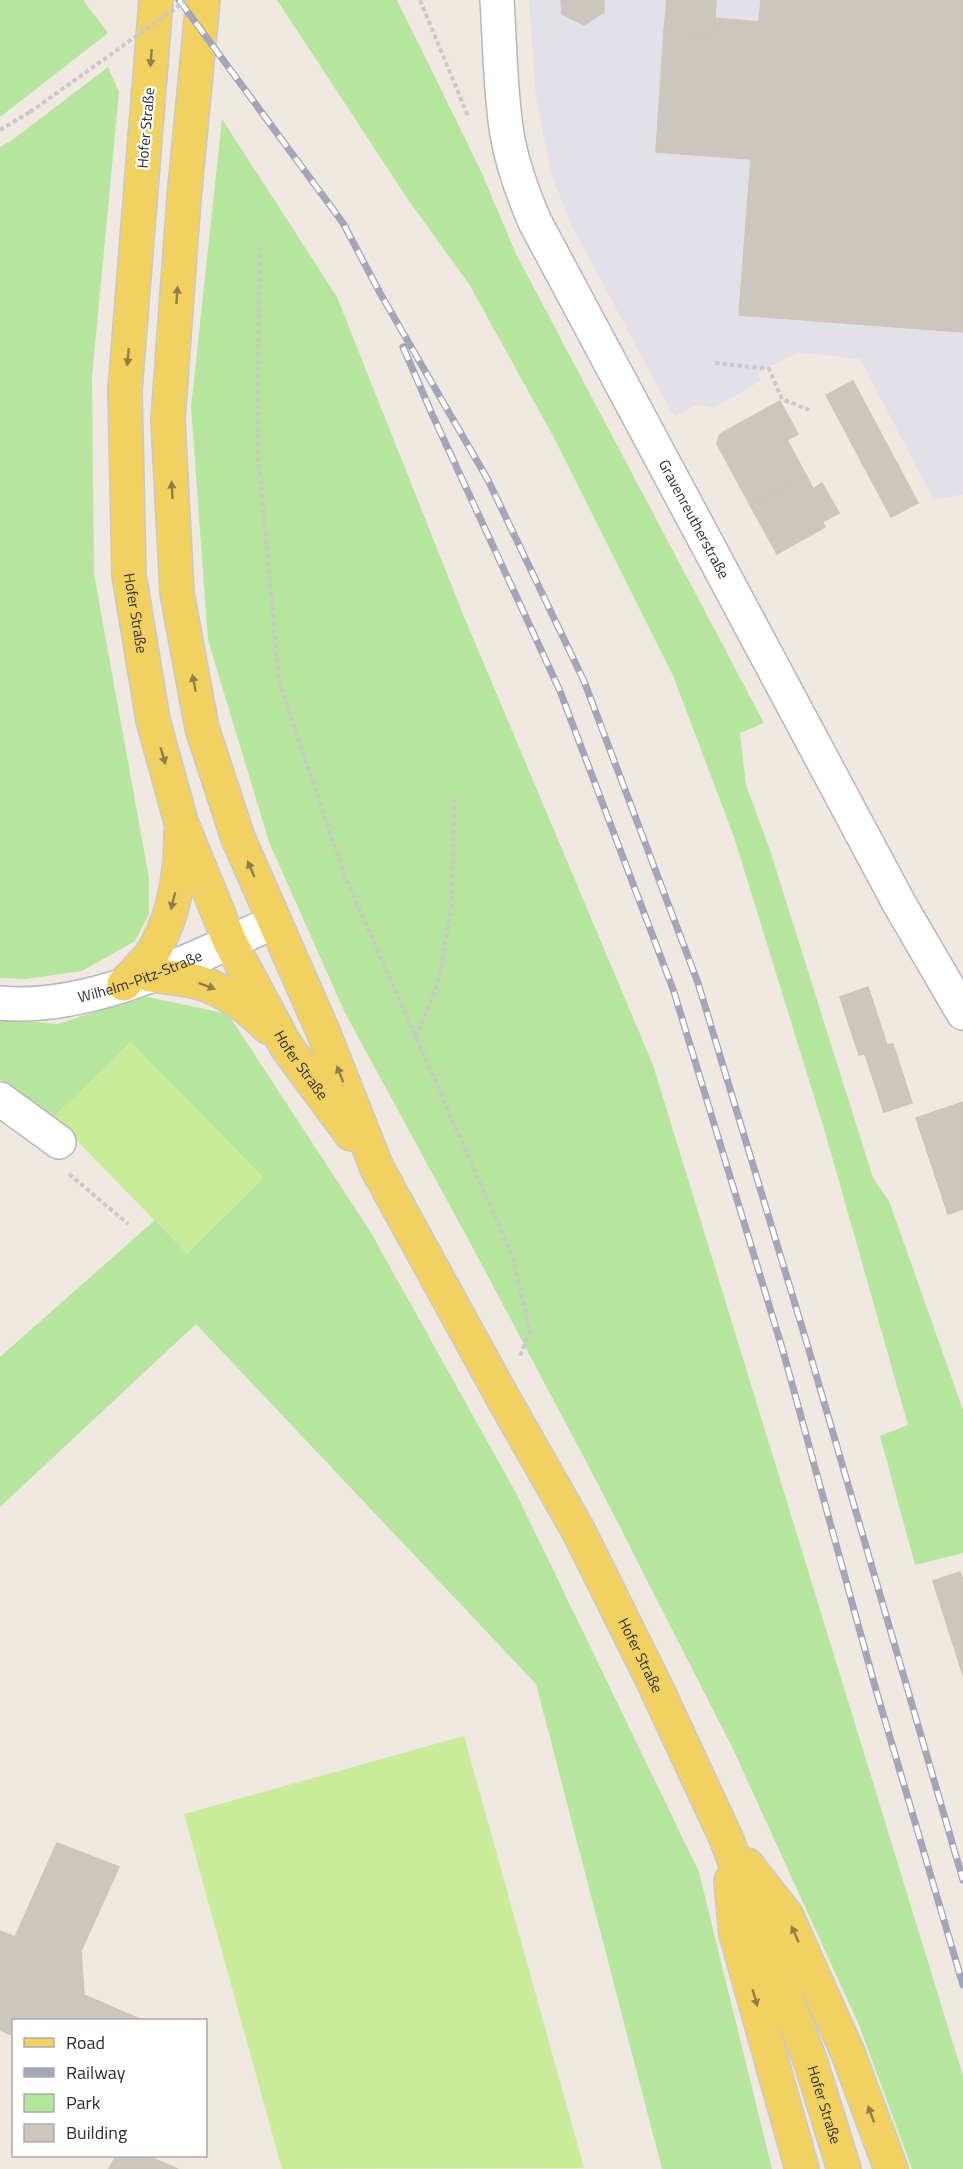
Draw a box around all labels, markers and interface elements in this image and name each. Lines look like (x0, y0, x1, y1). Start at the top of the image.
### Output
one-way arrow (147, 49, 156, 68)
street label: Hofer Straße (131, 87, 160, 169)
one-way arrow (172, 285, 182, 304)
one-way arrow (123, 348, 133, 367)
street label: Gravenreutherstraße (653, 455, 736, 583)
one-way arrow (167, 480, 176, 499)
street label: Hofer Straße (118, 571, 154, 655)
one-way arrow (189, 673, 198, 692)
one-way arrow (159, 747, 168, 765)
one-way arrow (246, 859, 256, 877)
one-way arrow (167, 892, 177, 910)
street label: Wilhelm-Pitz-Straße (76, 944, 206, 1008)
one-way arrow (198, 981, 216, 991)
street label: Hofer Straße (269, 1026, 334, 1105)
one-way arrow (335, 1065, 344, 1083)
street label: Hofer Straße (612, 1614, 669, 1696)
one-way arrow (791, 1926, 800, 1943)
one-way arrow (751, 1989, 760, 2007)
legend (12, 2019, 207, 2157)
text: Road (66, 2029, 105, 2056)
text: Railway (66, 2059, 126, 2086)
street label: Hofer Straße (801, 2063, 848, 2147)
text: Park (66, 2089, 101, 2116)
one-way arrow (865, 2105, 875, 2123)
text: Building (66, 2119, 127, 2146)

